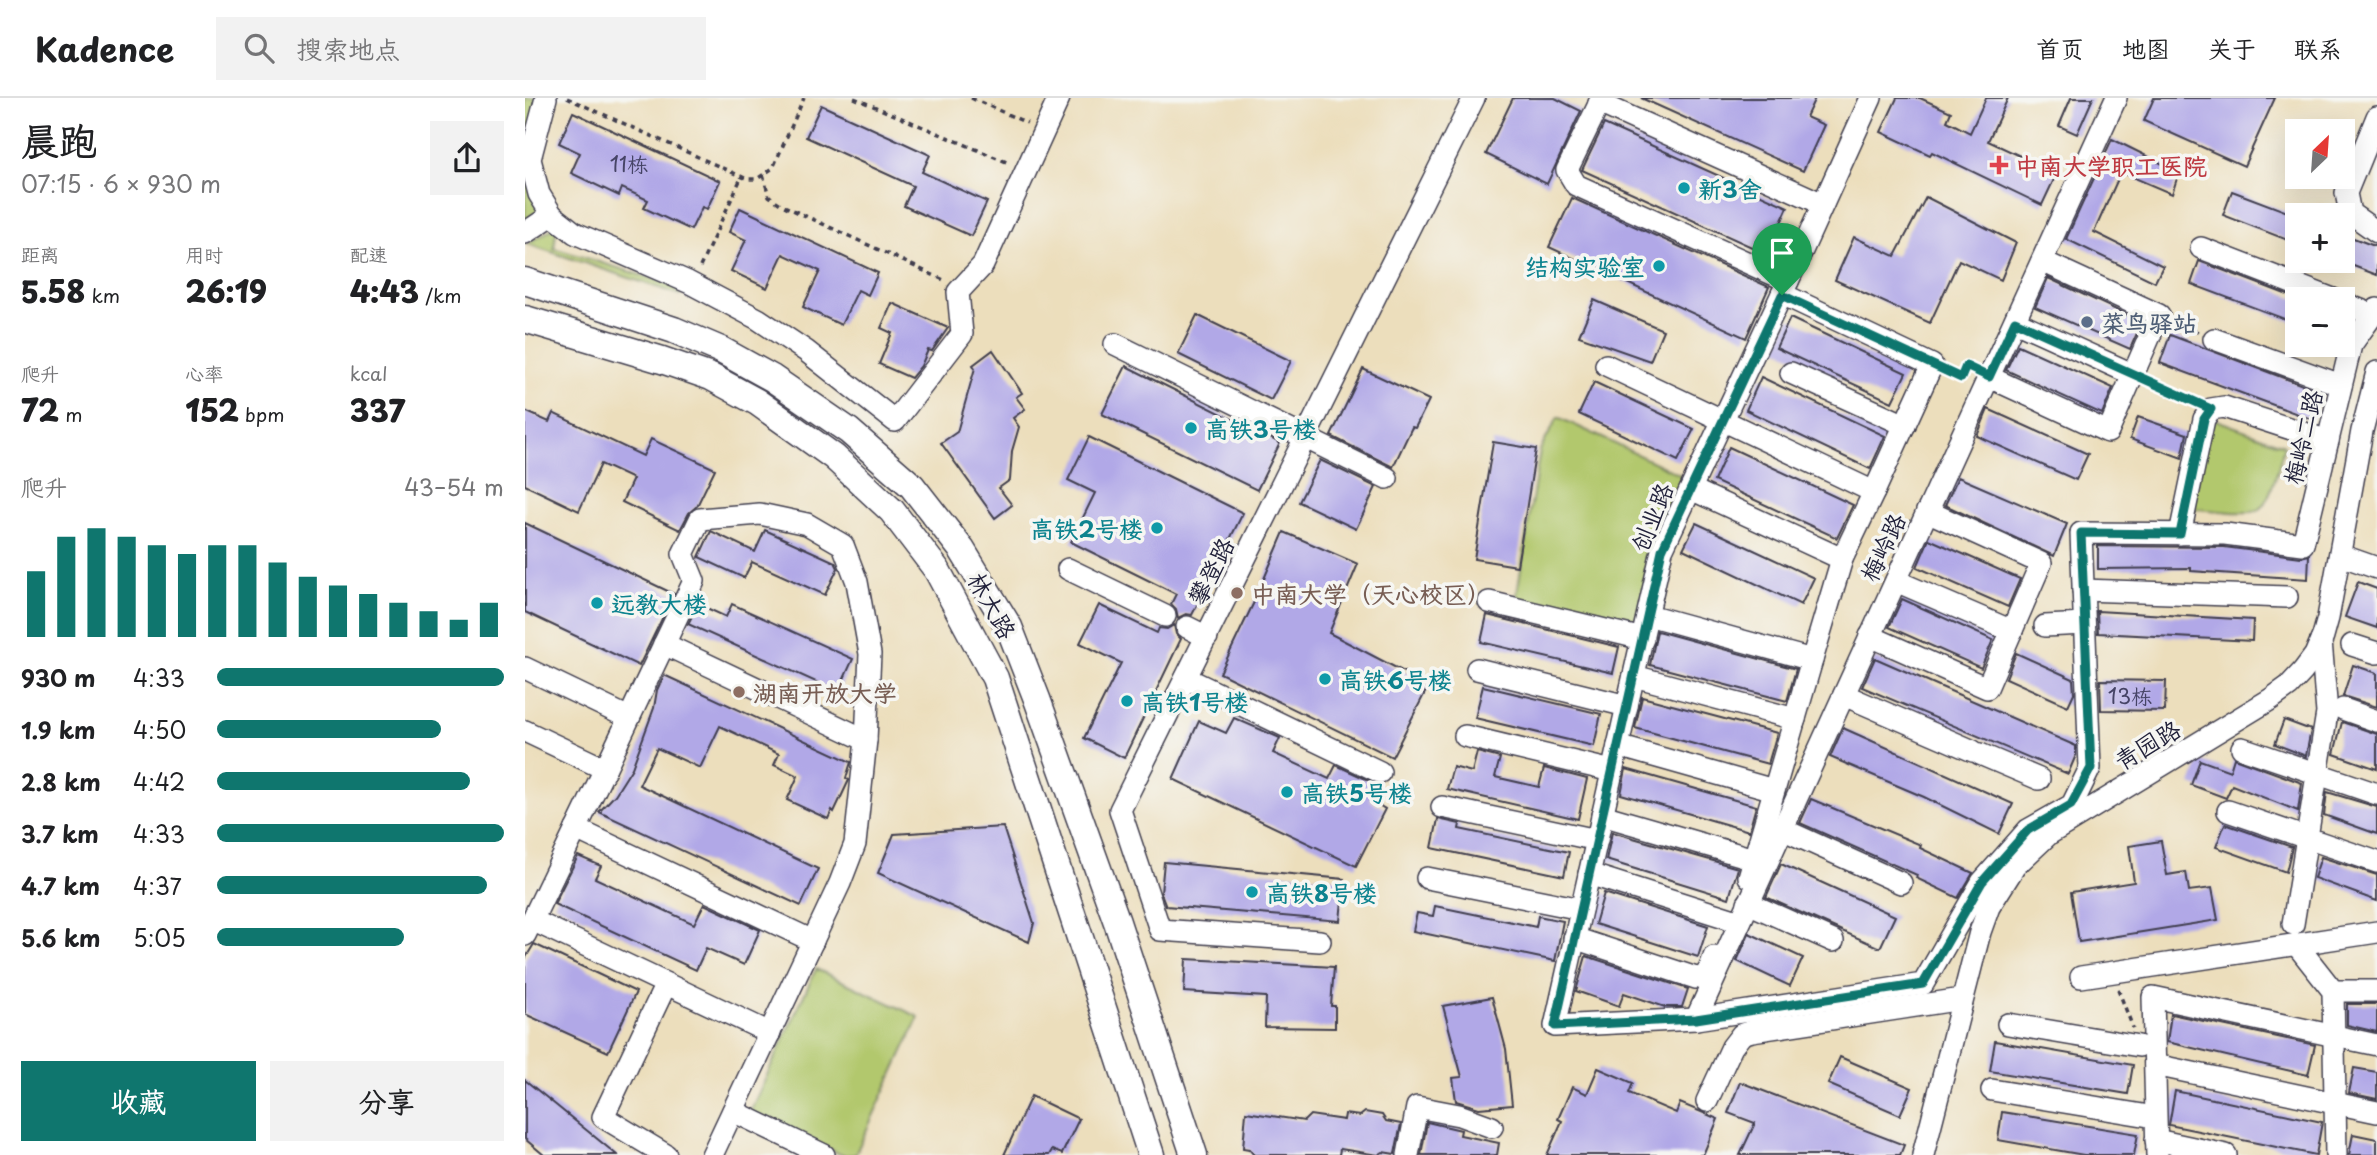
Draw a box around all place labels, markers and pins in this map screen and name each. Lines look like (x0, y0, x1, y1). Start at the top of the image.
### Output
place label: 中南大学职工医院 (2015, 147, 2207, 183)
marker: 中南大学职工医院 (1989, 155, 2009, 175)
place label: 新3舍 (1698, 170, 1762, 206)
marker: 新3舍 (1676, 180, 1692, 196)
pin (1752, 223, 1812, 295)
place label: 结构实验室 (1525, 248, 1645, 284)
marker: 结构实验室 (1651, 258, 1667, 274)
place label: 菜鸟驿站 (2101, 304, 2197, 340)
marker: 菜鸟驿站 (2079, 314, 2095, 330)
place label: 高铁3号楼 (1205, 410, 1317, 446)
marker: 高铁3号楼 (1183, 420, 1199, 436)
place label: 高铁2号楼 (1030, 510, 1143, 546)
marker: 高铁2号楼 (1149, 520, 1165, 536)
place label: 中南大学（天心校区） (1251, 575, 1491, 611)
place label: 远教大楼 (611, 585, 707, 621)
marker: 中南大学（天心校区） (1229, 585, 1245, 601)
marker: 远教大楼 (589, 595, 605, 611)
place label: 高铁6号楼 (1339, 661, 1452, 697)
marker: 高铁6号楼 (1317, 671, 1333, 687)
place label: 湖南开放大学 (753, 674, 897, 710)
place label: 高铁1号楼 (1141, 683, 1248, 719)
marker: 湖南开放大学 (731, 684, 747, 700)
marker: 高铁1号楼 (1119, 693, 1135, 709)
place label: 高铁5号楼 (1301, 774, 1412, 810)
marker: 高铁5号楼 (1279, 784, 1295, 800)
place label: 高铁8号楼 (1266, 874, 1377, 910)
marker: 高铁8号楼 (1244, 884, 1260, 900)

